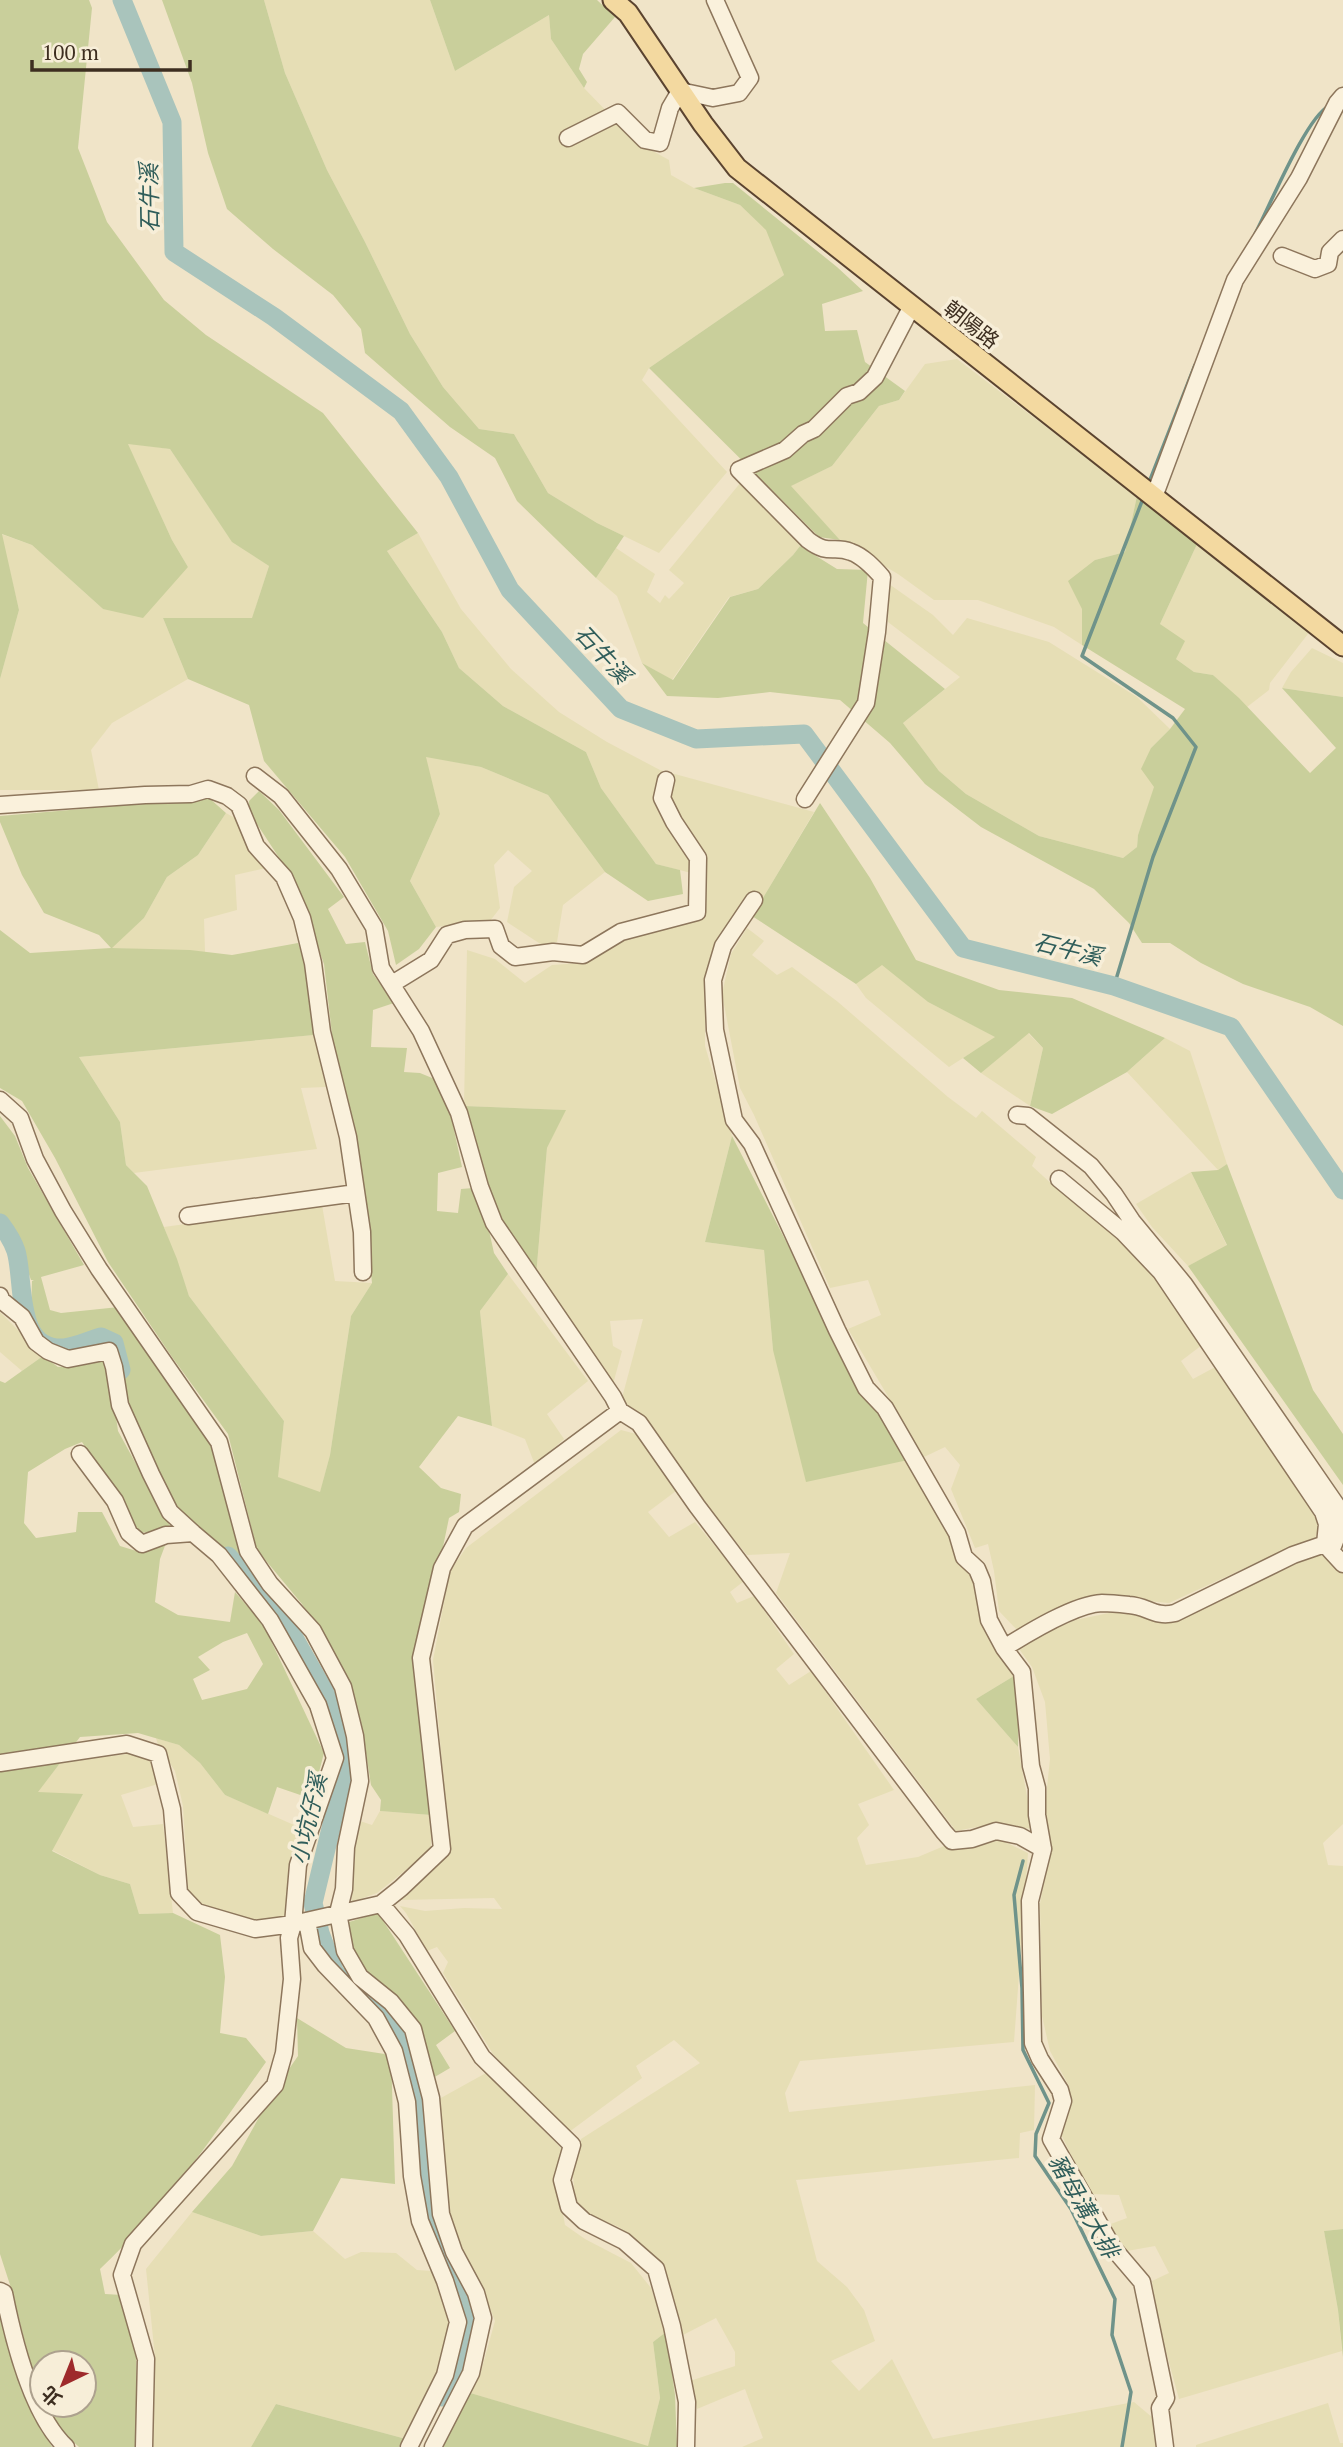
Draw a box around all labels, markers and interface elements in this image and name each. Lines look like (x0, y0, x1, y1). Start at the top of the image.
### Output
scale bar (32, 28, 189, 72)
text: 100 m (42, 38, 99, 66)
water label: 石牛溪 (133, 160, 165, 233)
street label: 朝陽路 (939, 294, 1005, 354)
water label: 石牛溪 (568, 618, 640, 692)
water label: 石牛溪 (1031, 926, 1108, 973)
water label: 小坑仔溪 (283, 1768, 334, 1867)
water label: 豬母溝大排 (1042, 2148, 1128, 2266)
north arrow (28, 2349, 98, 2419)
text: 北 (36, 2381, 67, 2412)

